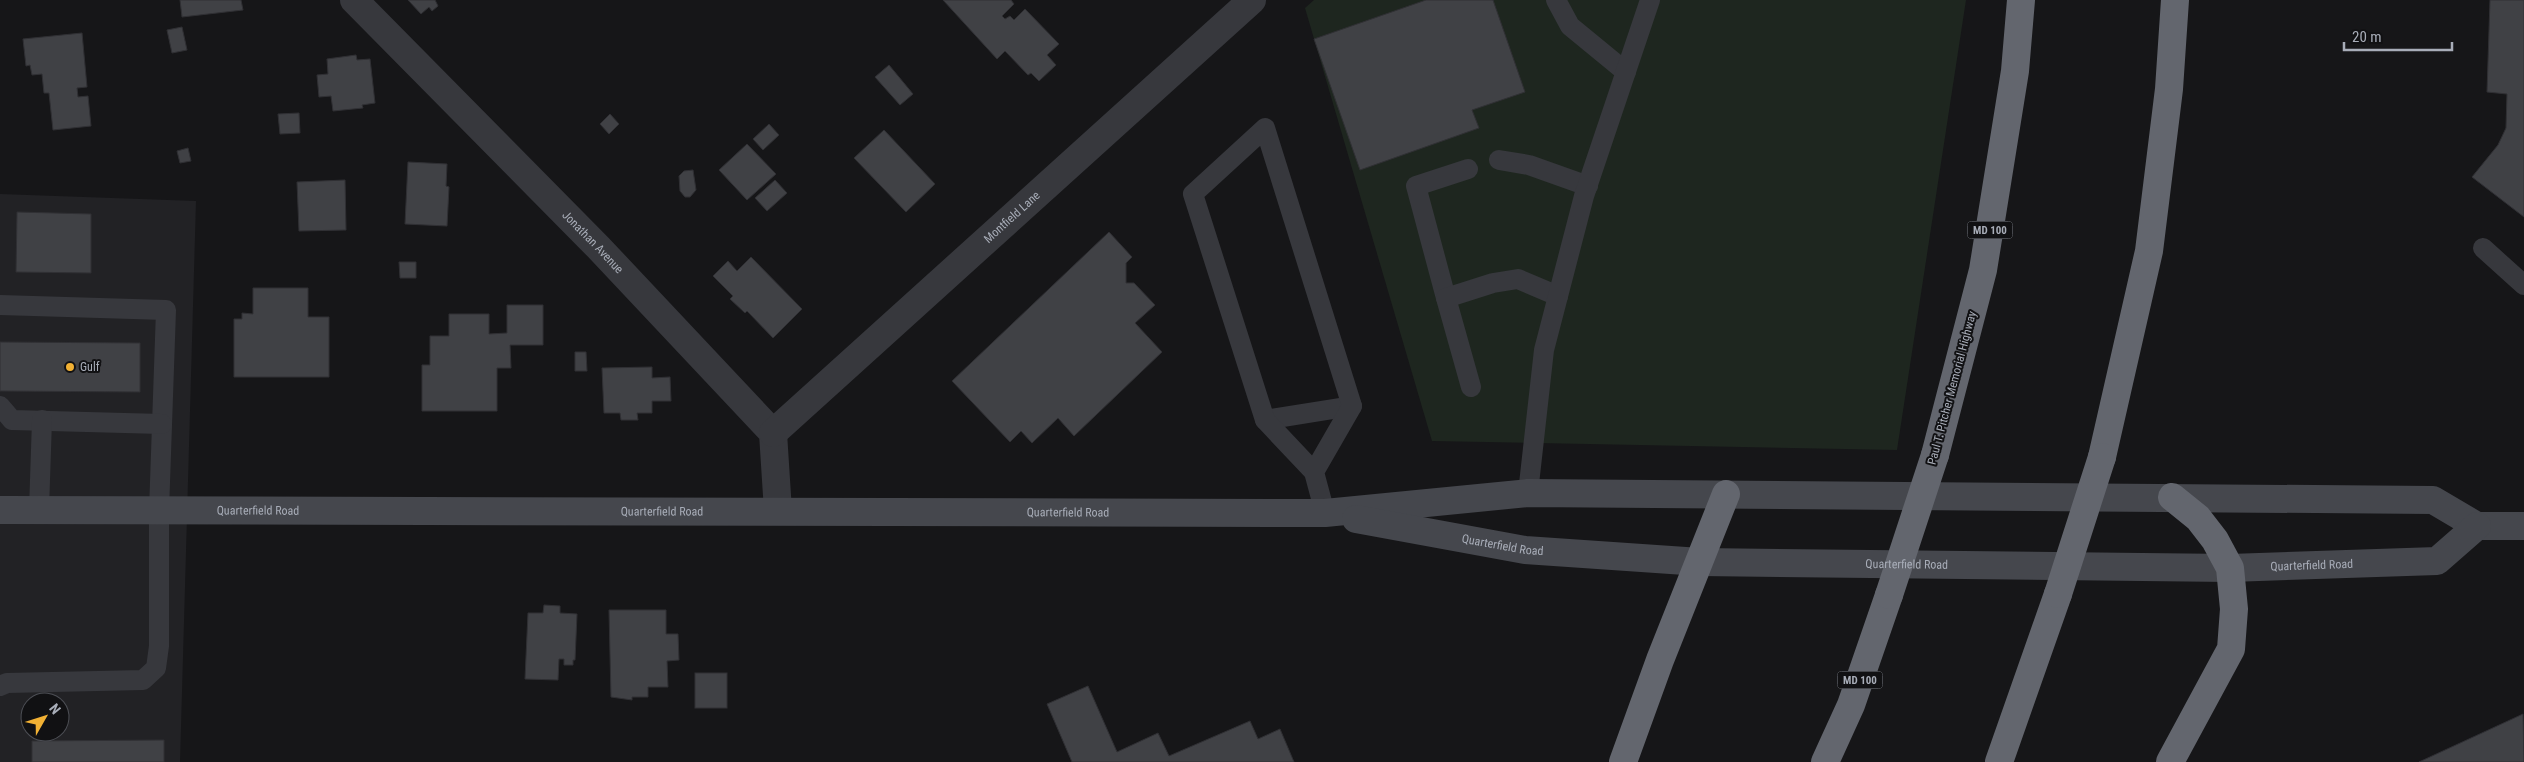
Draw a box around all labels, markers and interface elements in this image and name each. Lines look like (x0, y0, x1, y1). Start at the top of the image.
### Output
scale bar (2344, 20, 2452, 52)
text: 20 m (2352, 28, 2382, 46)
street label: Montfield Lane (981, 188, 1043, 246)
street label: Jonathan Avenue (559, 208, 626, 277)
road number: MD 100 (1968, 222, 2012, 238)
street label: Paul T. Pitcher Memorial Highway (1925, 310, 1979, 466)
place label: Gulf (80, 360, 100, 374)
marker: Gulf (64, 361, 76, 373)
street label: Quarterfield Road (217, 503, 299, 518)
street label: Quarterfield Road (621, 504, 703, 519)
street label: Quarterfield Road (1027, 505, 1109, 520)
street label: Quarterfield Road (1461, 532, 1544, 558)
street label: Quarterfield Road (1865, 557, 1948, 572)
street label: Quarterfield Road (2270, 557, 2353, 574)
road number: MD 100 (1838, 672, 1882, 688)
north arrow (20, 692, 70, 742)
text: N (46, 700, 64, 717)

